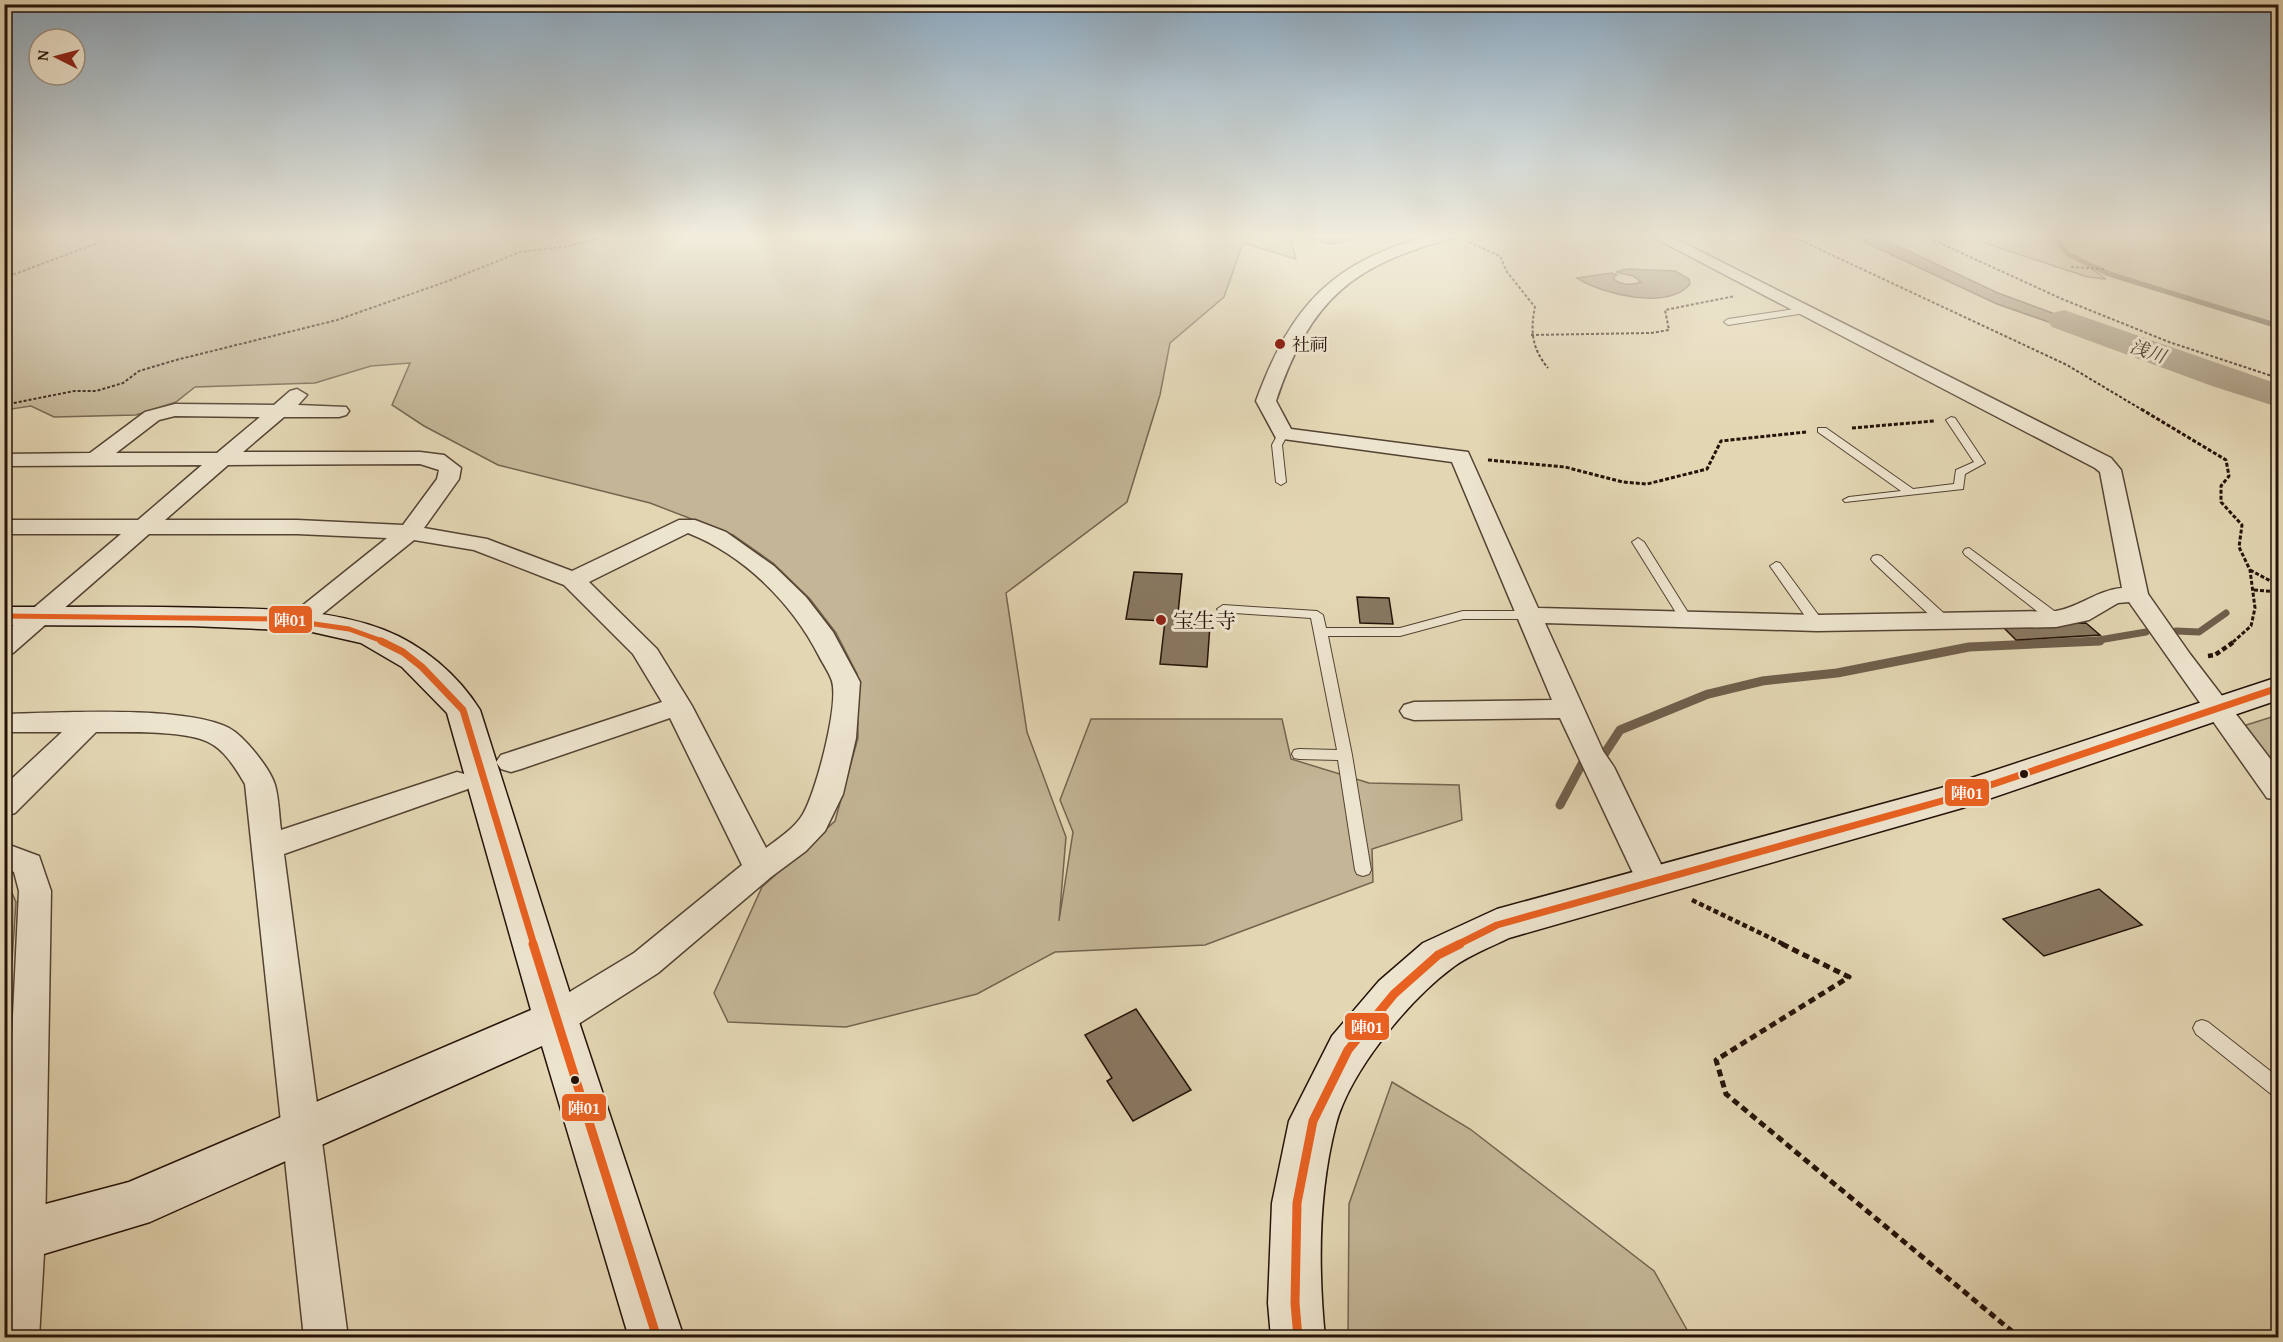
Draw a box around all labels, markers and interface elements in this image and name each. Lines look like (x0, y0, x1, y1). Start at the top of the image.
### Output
north arrow (27, 27, 87, 87)
text: N (30, 49, 55, 62)
place label: 社祠 (1292, 331, 1328, 358)
water label: 浅川 (2127, 332, 2171, 370)
marker: 社祠 (1273, 337, 1287, 351)
line badge: 陣01 (268, 605, 313, 634)
place label: 宝生寺 (1173, 605, 1236, 636)
text: 陣01 (274, 608, 306, 632)
marker: 宝生寺 (1154, 613, 1168, 627)
unlabelled marker (2018, 768, 2030, 780)
line badge: 陣01 (1944, 778, 1990, 807)
text: 陣01 (1951, 781, 1983, 805)
line badge: 陣01 (1344, 1012, 1390, 1041)
text: 陣01 (1351, 1015, 1383, 1039)
unlabelled marker (569, 1074, 581, 1086)
line badge: 陣01 (561, 1093, 607, 1122)
text: 陣01 (568, 1096, 600, 1120)

